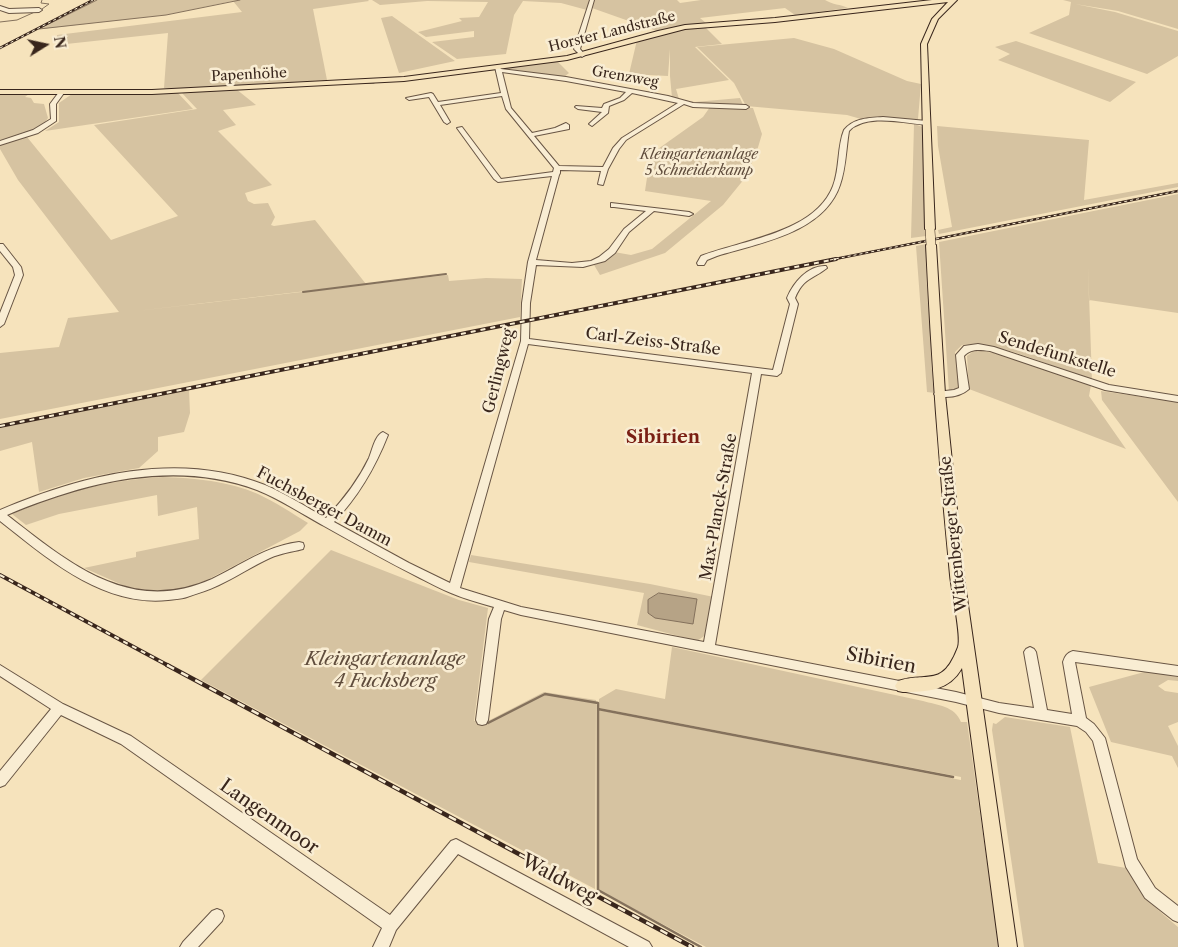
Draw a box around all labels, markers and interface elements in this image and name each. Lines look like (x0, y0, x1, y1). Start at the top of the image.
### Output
street label: Horster Landstraße (547, 8, 677, 56)
north arrow (20, 20, 70, 70)
text: N (50, 35, 70, 50)
street label: Grenzweg (590, 63, 660, 91)
street label: Papenhöhe (211, 65, 287, 85)
park label: Kleingartenanlage 5 Schneiderkamp (640, 147, 758, 180)
street label: Carl-Zeiss-Straße (584, 324, 722, 360)
street label: Gerlingweg (479, 327, 519, 415)
street label: Sendefunkstelle (996, 328, 1118, 382)
district label: Sibirien (626, 427, 700, 449)
street label: Max-Planck-Straße (697, 432, 741, 582)
street label: Wittenberger Straße (936, 455, 972, 613)
street label: Fuchsberger Damm (253, 463, 395, 551)
street label: Sibirien (844, 643, 918, 679)
park label: Kleingartenanlage 4 Fuchsberg (305, 649, 465, 693)
street label: Langenmoor (215, 774, 323, 860)
street label: Waldweg (517, 850, 601, 908)

